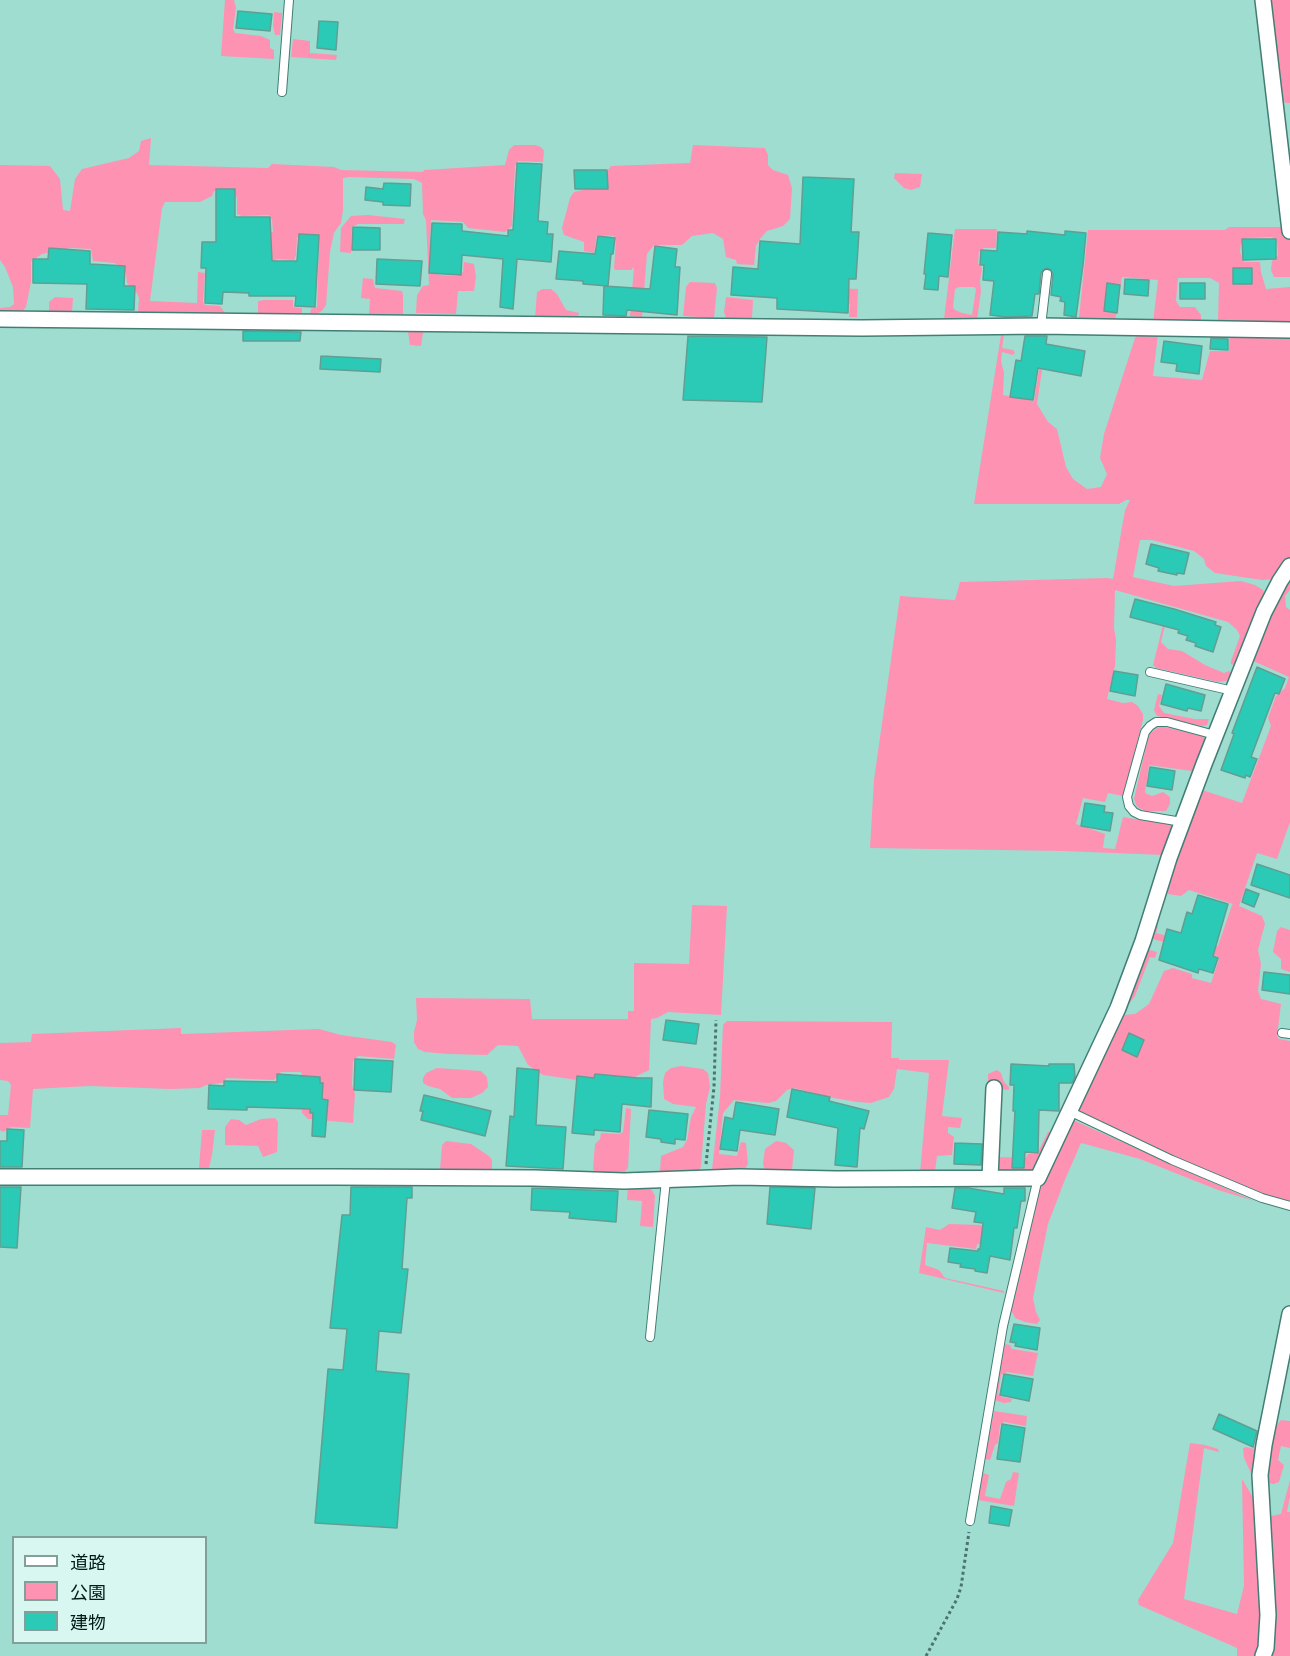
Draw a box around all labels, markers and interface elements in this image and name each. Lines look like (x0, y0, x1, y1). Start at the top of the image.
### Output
legend (12, 1536, 207, 1644)
text: 道路 (70, 1552, 106, 1572)
text: 公園 (70, 1582, 106, 1602)
text: 建物 (70, 1612, 106, 1632)

